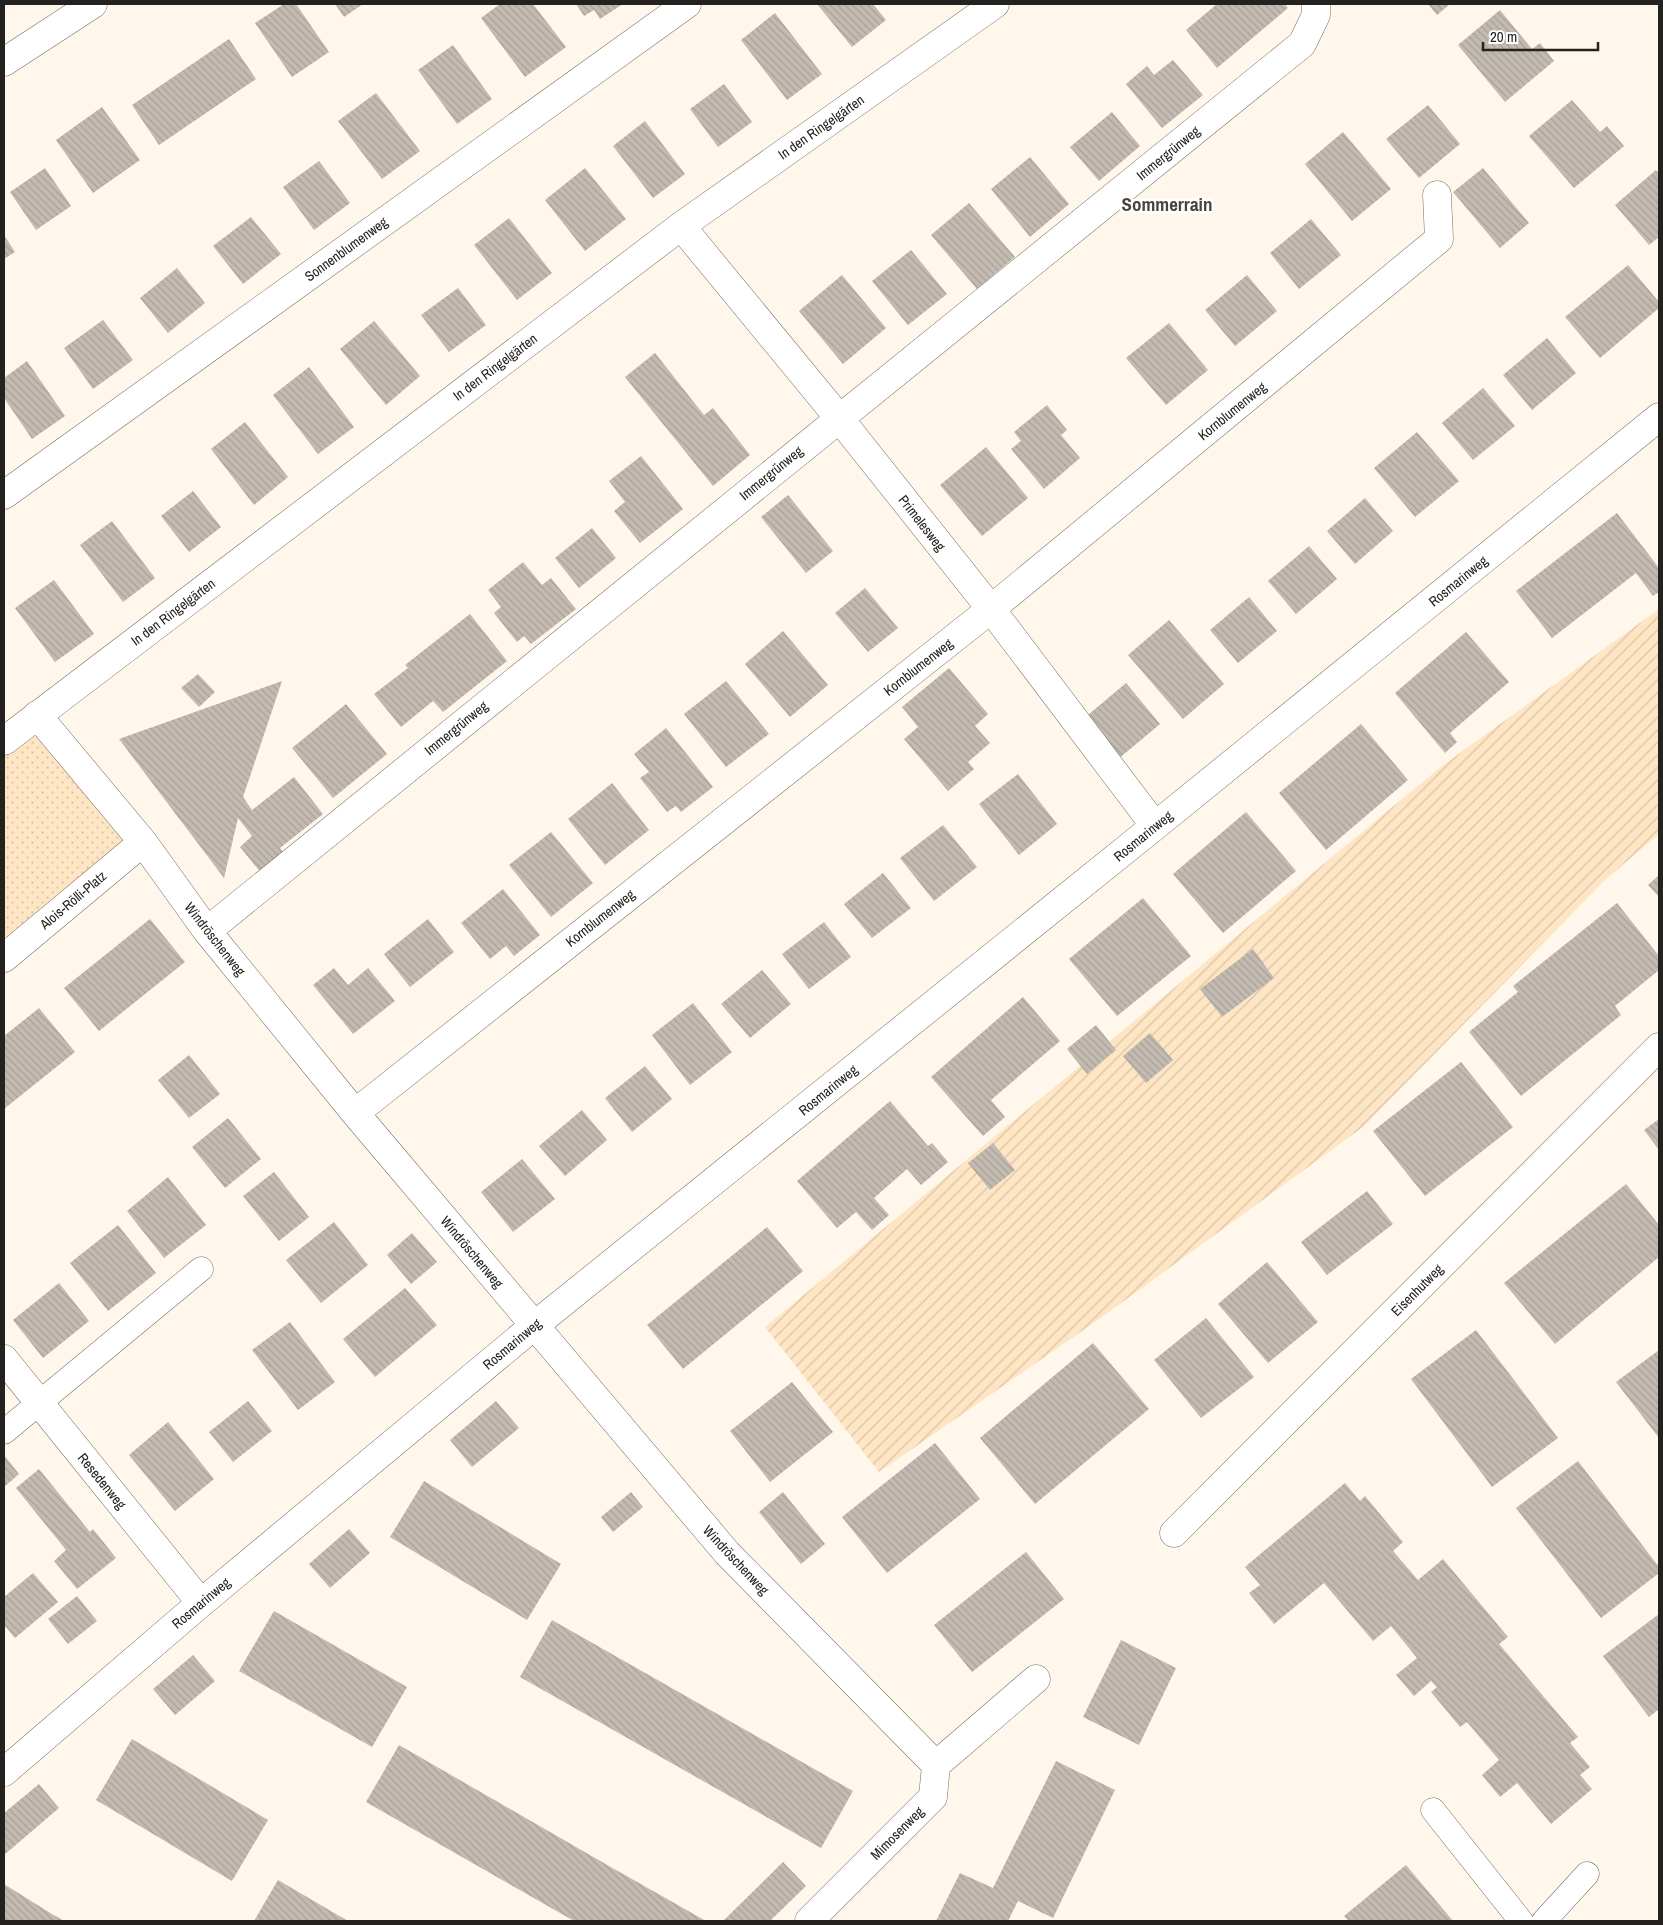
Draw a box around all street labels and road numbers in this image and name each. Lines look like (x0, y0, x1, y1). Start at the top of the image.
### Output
street label: In den Ringelgärten (775, 91, 867, 163)
street label: Immergrünweg (1133, 122, 1204, 184)
street label: Sonnenblumenweg (301, 212, 392, 285)
street label: In den Ringelgärten (449, 329, 541, 405)
street label: Kornblumenweg (1194, 378, 1270, 444)
street label: Immergrünweg (736, 442, 807, 504)
street label: Primelesweg (894, 491, 950, 555)
street label: Rosmarinweg (1425, 551, 1492, 610)
street label: In den Ringelgärten (127, 574, 219, 650)
street label: Kornblumenweg (880, 634, 957, 700)
street label: Immergrünweg (421, 697, 492, 759)
street label: Rosmarinweg (1110, 806, 1177, 865)
street label: Alois-Rölli-Platz (35, 867, 110, 934)
street label: Kornblumenweg (562, 885, 639, 951)
street label: Windröschenweg (181, 899, 250, 980)
street label: Rosmarinweg (795, 1060, 862, 1119)
street label: Windröschenweg (437, 1212, 508, 1292)
street label: Eisenhutweg (1387, 1260, 1447, 1320)
street label: Rosmarinweg (479, 1314, 545, 1374)
street label: Resedenweg (74, 1449, 130, 1513)
street label: Windröschenweg (699, 1521, 773, 1599)
street label: Rosmarinweg (168, 1573, 234, 1633)
street label: Mimosenweg (867, 1802, 928, 1863)

